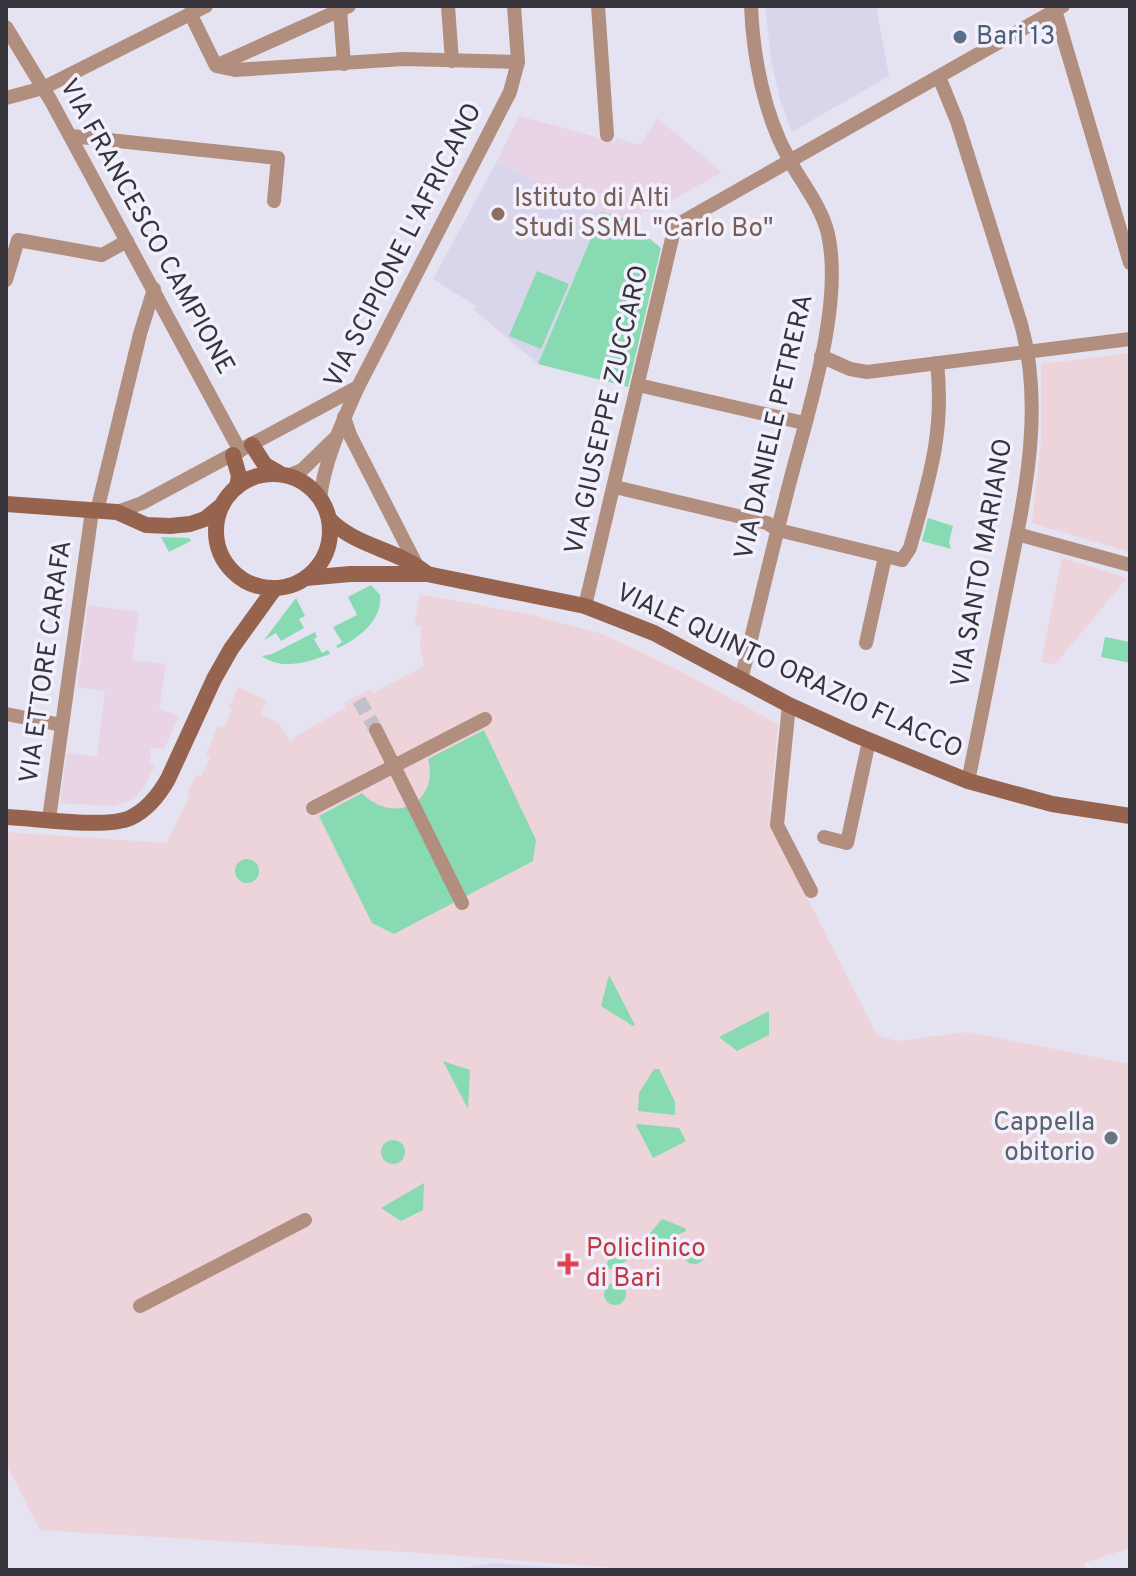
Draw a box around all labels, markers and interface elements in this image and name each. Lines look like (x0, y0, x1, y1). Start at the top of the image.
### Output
place label: Bari 13 (976, 21, 1055, 54)
marker: Bari 13 (951, 28, 969, 46)
street label: VIA FRANCESCO CAMPIONE (51, 73, 241, 381)
street label: VIA SCIPIONE L'AFRICANO (318, 98, 490, 394)
place label: Istituto di Alti Studi SSML "Carlo Bo" (514, 183, 773, 246)
marker: Istituto di Alti Studi SSML "Carlo Bo" (489, 205, 507, 223)
street label: VIA GIUSEPPE ZUCCARO (559, 262, 657, 558)
street label: VIA DANIELE PETRERA (728, 291, 822, 563)
street label: VIA SANTO MARIANO (945, 436, 1021, 690)
street label: VIA ETTORE CARAFA (14, 538, 80, 786)
street label: VIALE QUINTO ORAZIO FLACCO (610, 577, 968, 767)
place label: Cappella obitorio (993, 1107, 1095, 1170)
marker: Cappella obitorio (1102, 1129, 1120, 1147)
place label: Policlinico di Bari (586, 1233, 706, 1296)
marker: Policlinico di Bari (557, 1253, 579, 1275)

